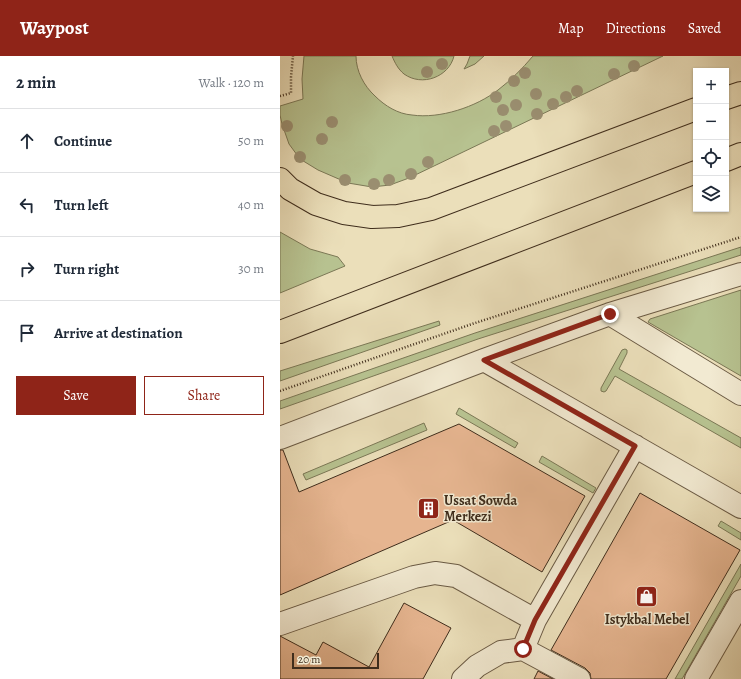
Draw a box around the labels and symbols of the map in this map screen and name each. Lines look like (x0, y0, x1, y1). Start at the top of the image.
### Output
route end (601, 305, 619, 323)
place label: Ussat Sowda Merkezi (444, 491, 517, 526)
building icon: Ussat Sowda Merkezi (416, 495, 442, 521)
shop icon: Istykbal Mebel (634, 584, 660, 610)
place label: Istykbal Mebel (605, 610, 689, 629)
route start (514, 640, 532, 658)
scale bar (292, 651, 379, 670)

